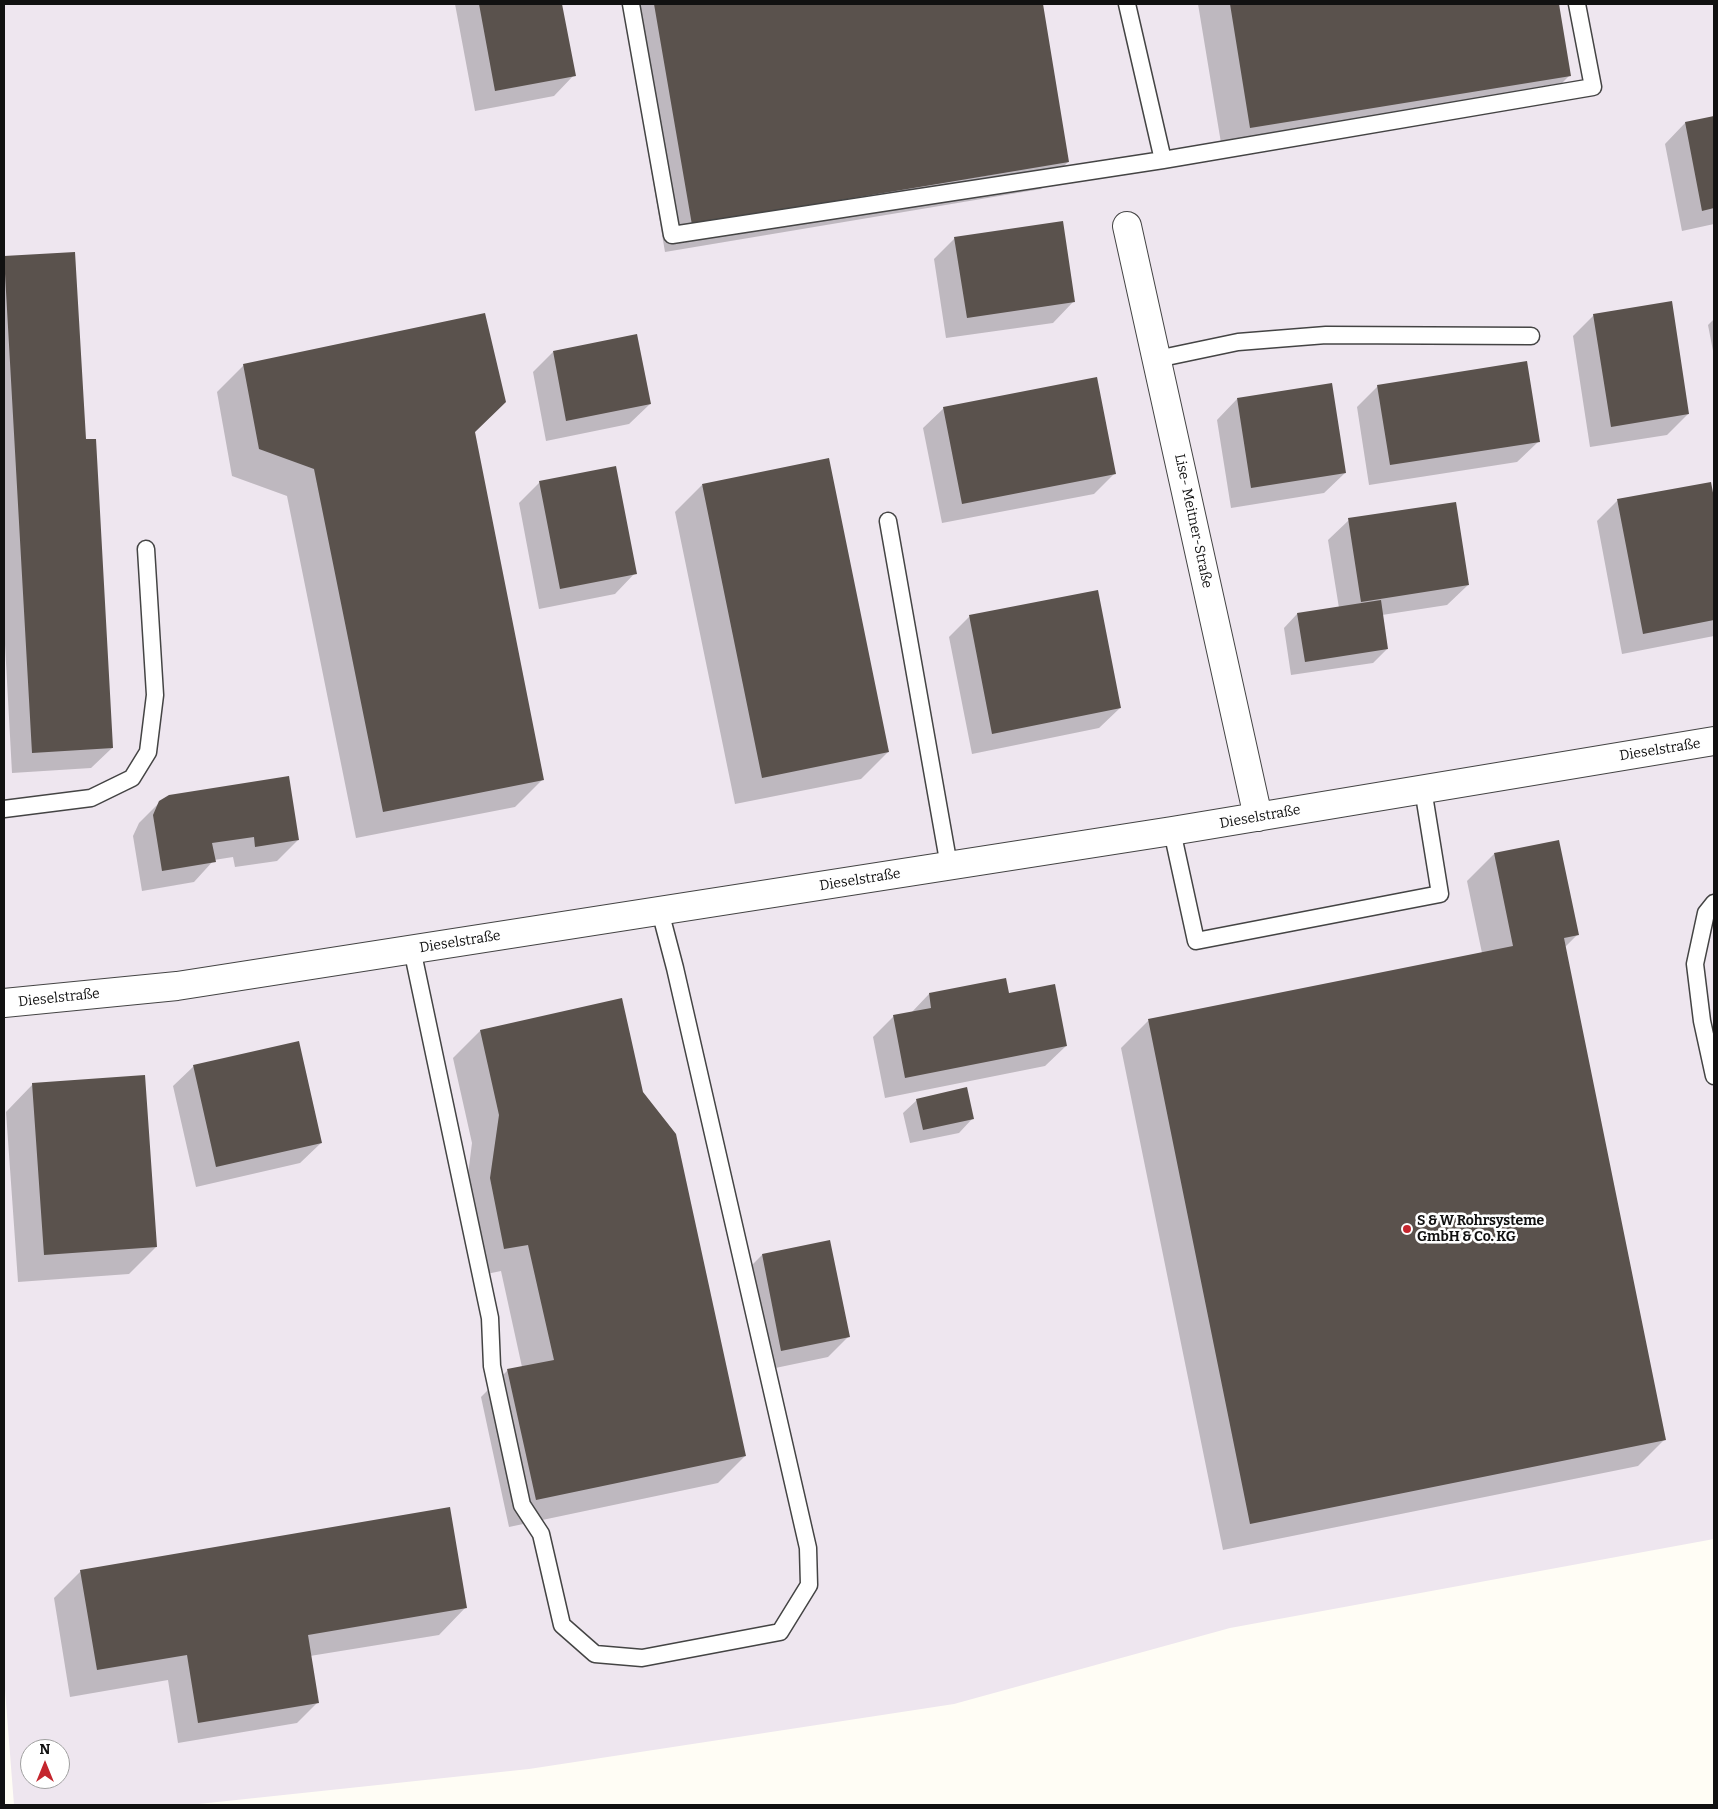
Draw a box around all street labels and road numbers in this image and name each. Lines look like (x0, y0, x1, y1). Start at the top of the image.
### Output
street label: Lise- Meitner-Straße (1171, 452, 1215, 590)
street label: Dieselstraße (1618, 735, 1702, 765)
street label: Dieselstraße (1218, 802, 1302, 832)
street label: Dieselstraße (818, 865, 902, 895)
street label: Dieselstraße (418, 927, 502, 957)
street label: Dieselstraße (17, 985, 101, 1011)

